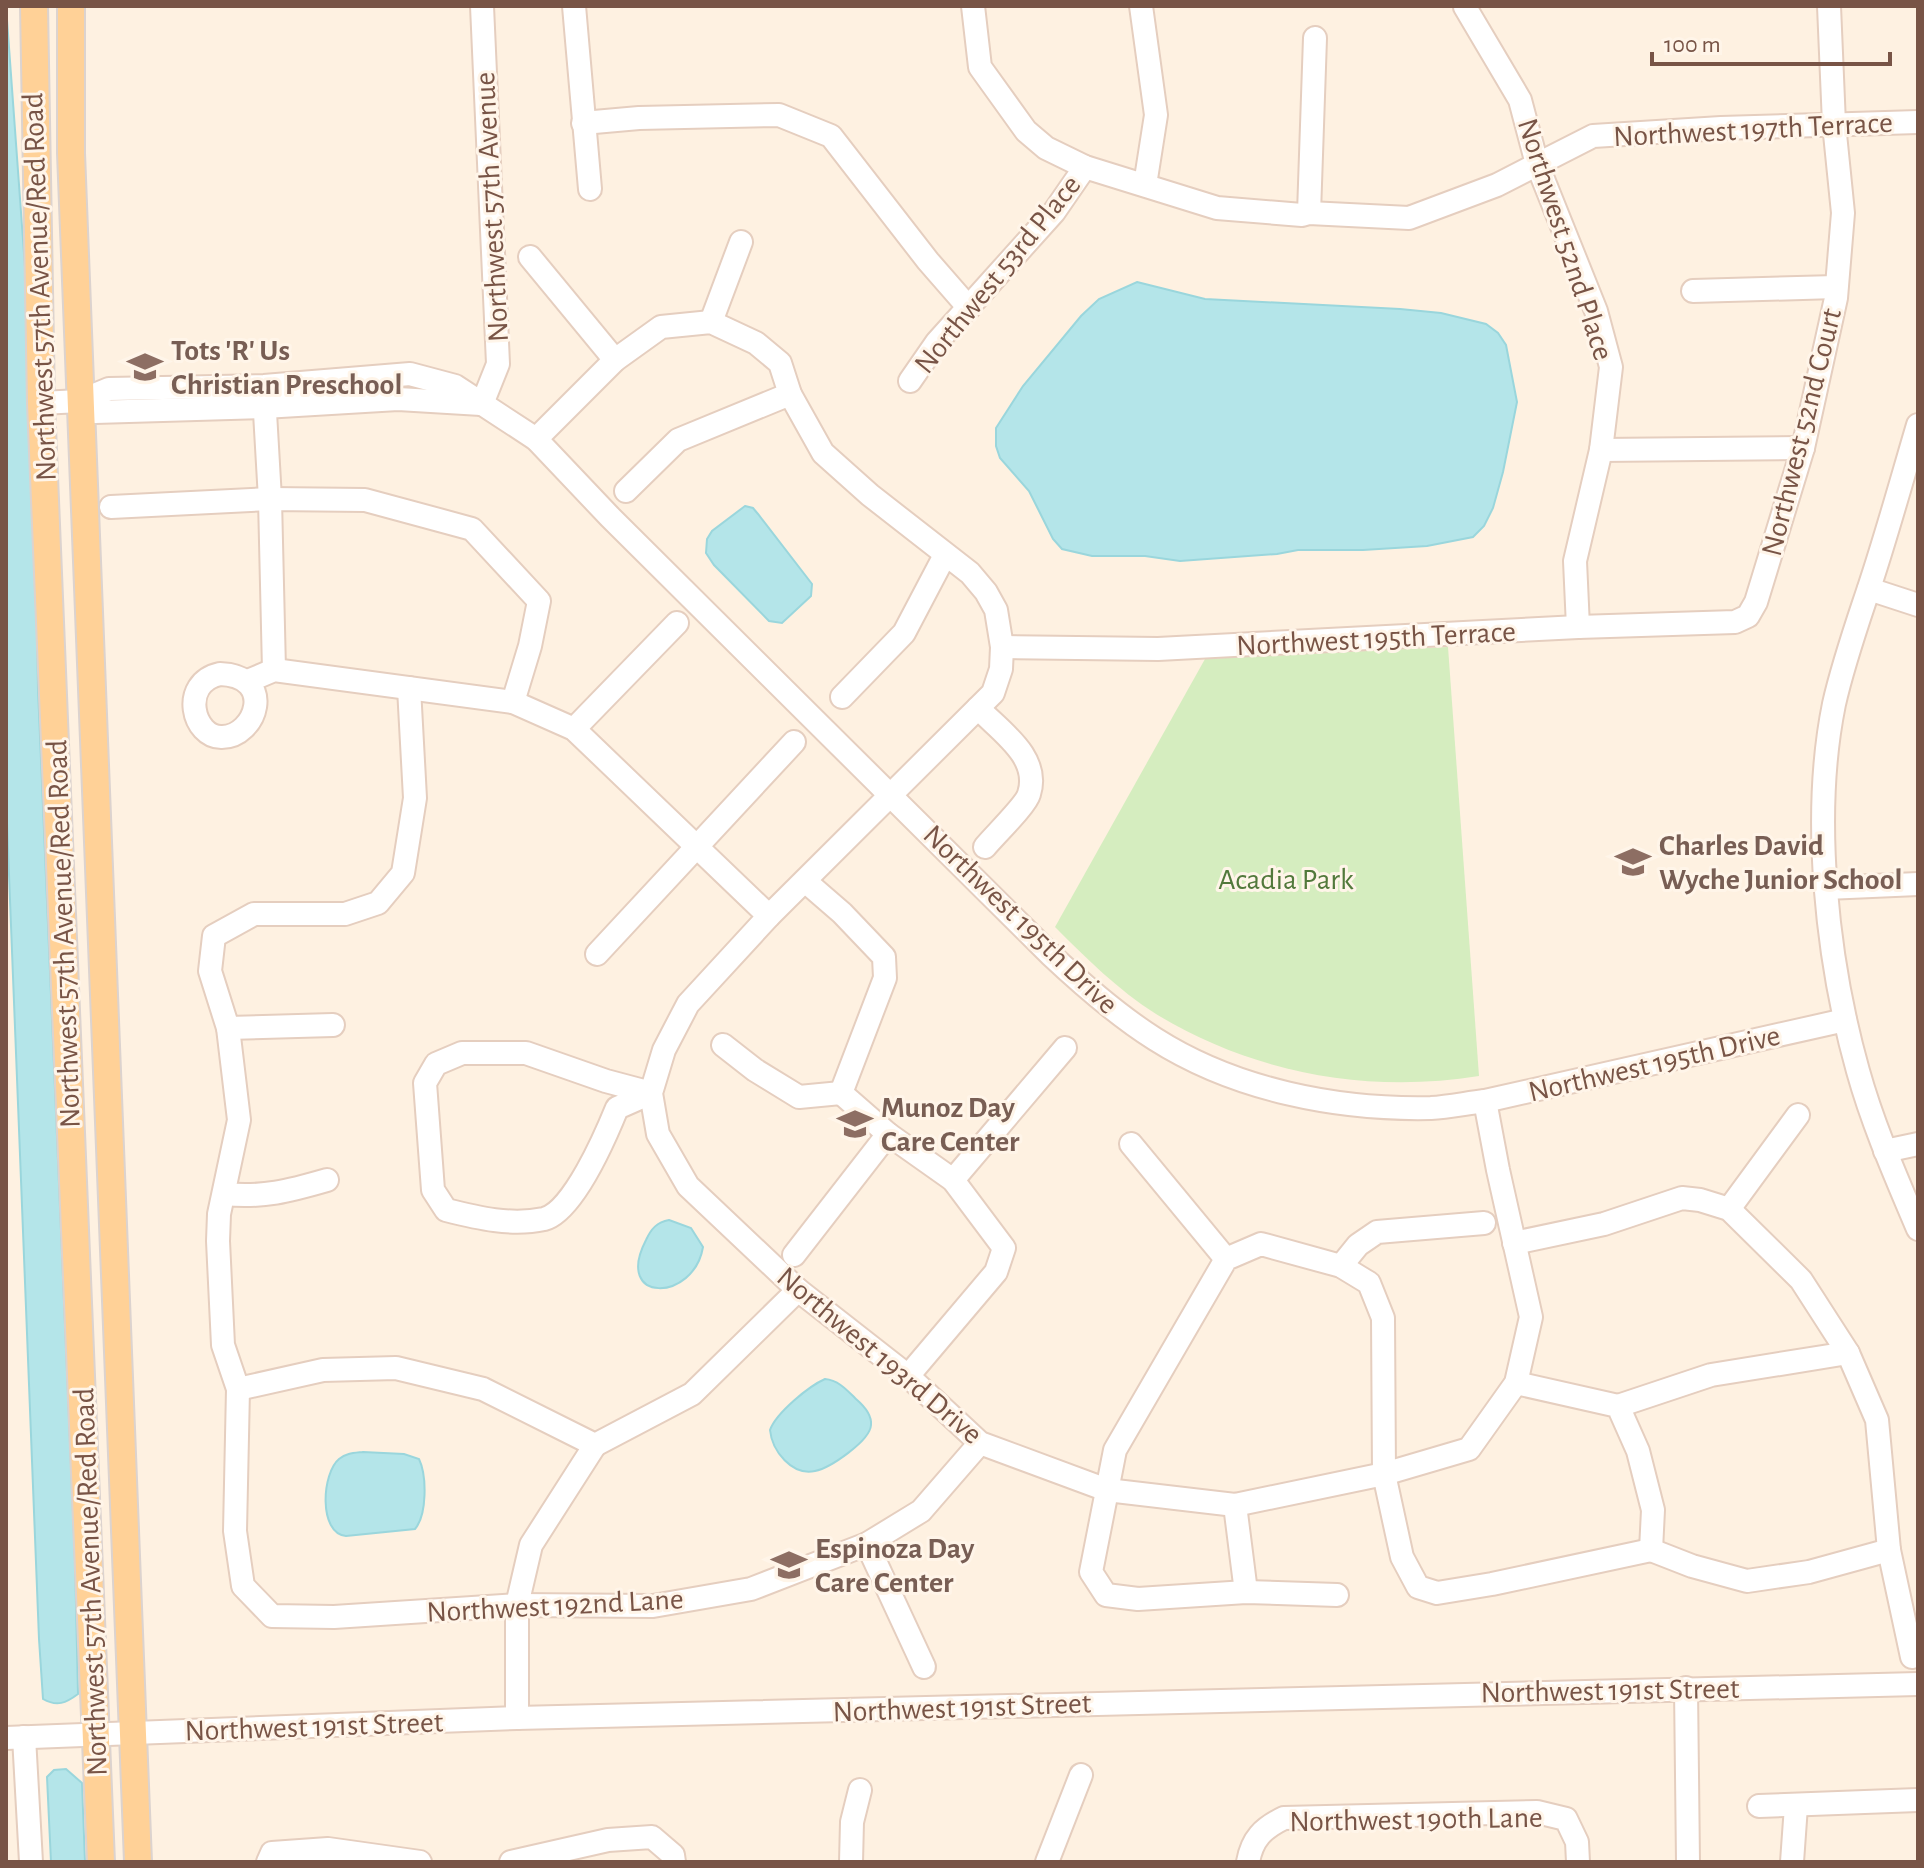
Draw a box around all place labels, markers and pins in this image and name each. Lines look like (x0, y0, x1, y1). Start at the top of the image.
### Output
place label: Tots 'R' Us Christian Preschool (171, 336, 402, 400)
school or university icon: Tots 'R' Us Christian Preschool (126, 348, 164, 386)
place label: Charles David Wyche Junior School (1659, 831, 1902, 895)
school or university icon: Charles David Wyche Junior School (1614, 843, 1652, 881)
place label: Munoz Day Care Center (881, 1093, 1020, 1157)
school or university icon: Munoz Day Care Center (836, 1105, 874, 1143)
place label: Espinoza Day Care Center (815, 1534, 975, 1598)
school or university icon: Espinoza Day Care Center (770, 1546, 808, 1584)

